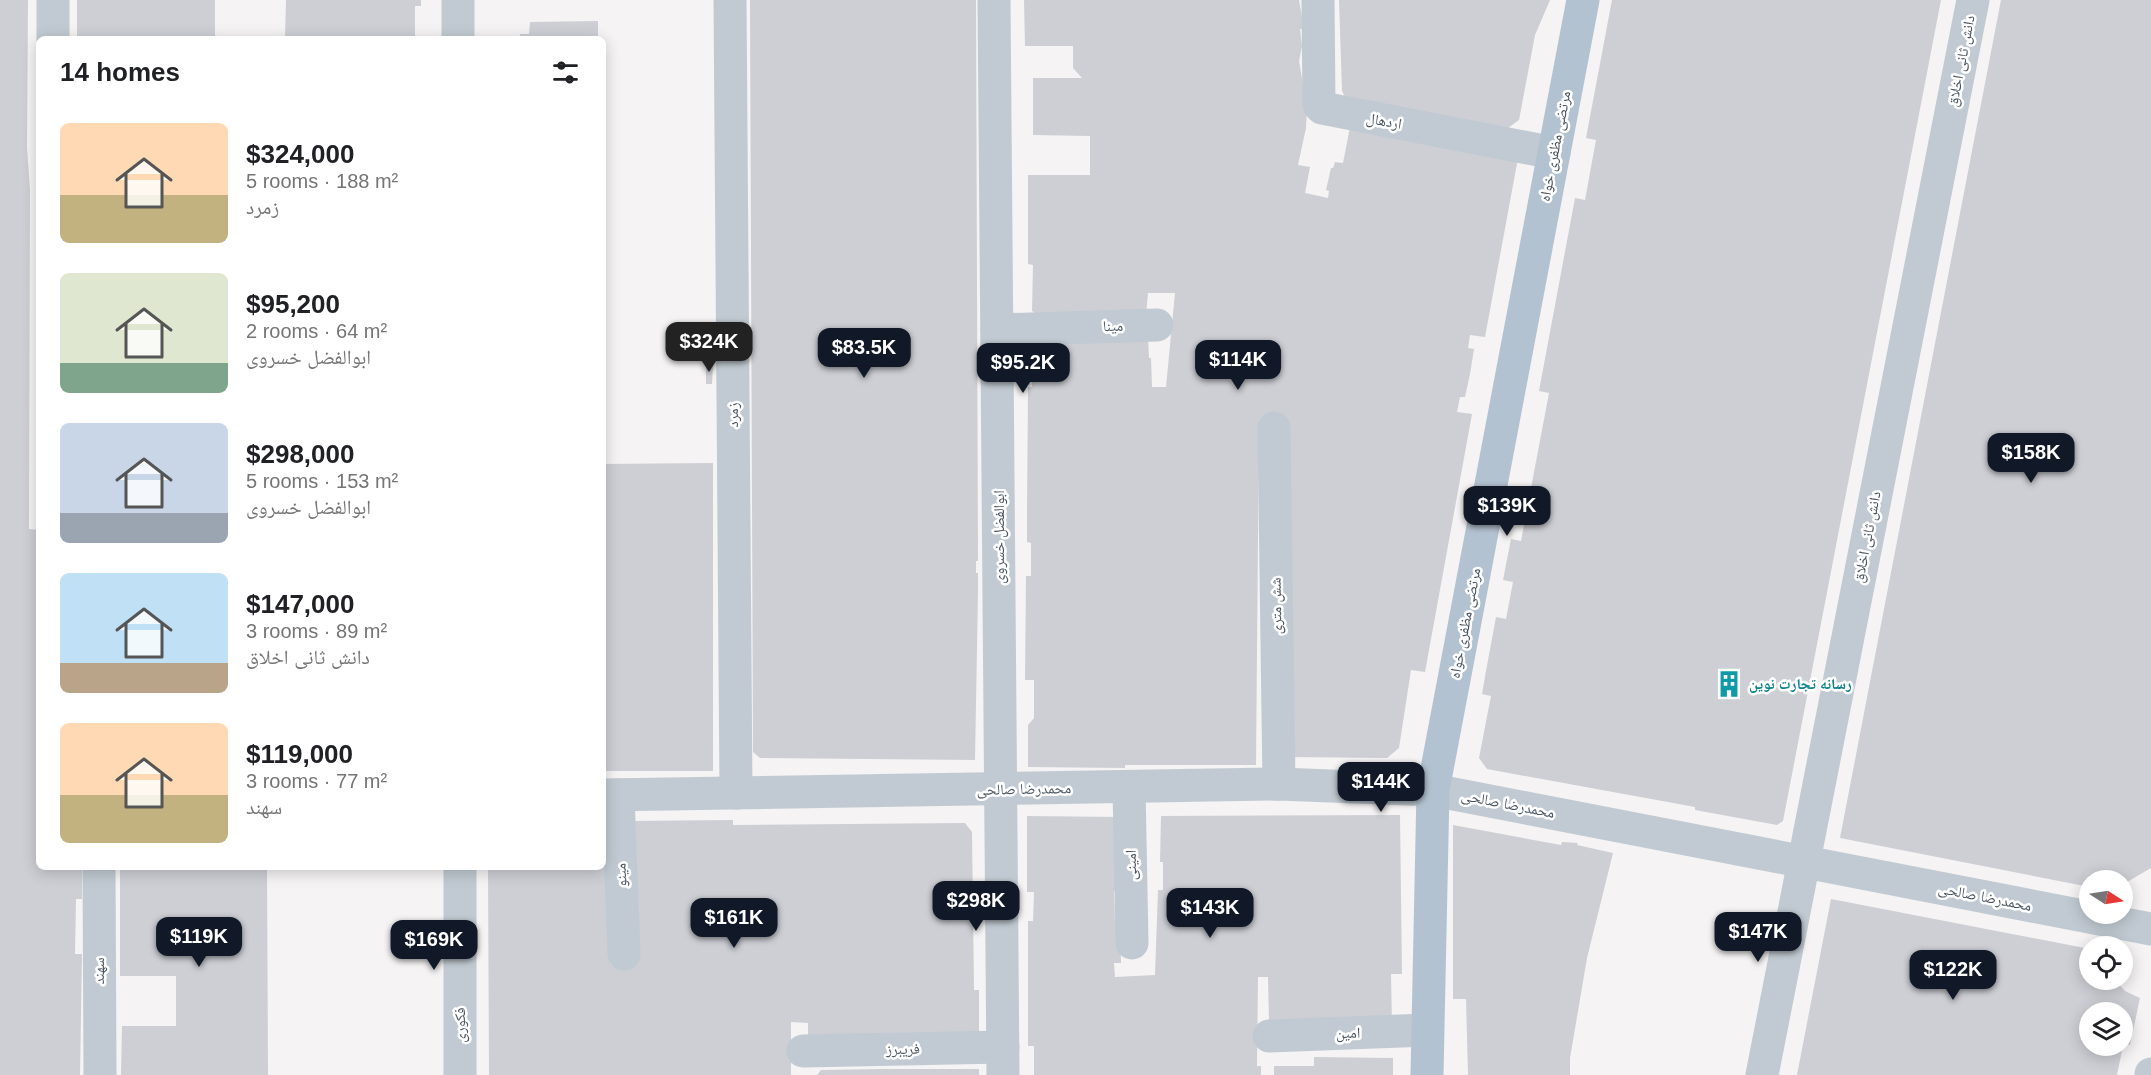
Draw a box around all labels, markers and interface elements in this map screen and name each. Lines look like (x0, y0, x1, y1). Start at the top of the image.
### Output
street label: دانش ثانی اخلاق (1943, 14, 1980, 108)
icon: filters (549, 56, 582, 89)
text: 14 homes (60, 57, 180, 87)
street label: مرتضی مظفری خواه (1535, 89, 1576, 203)
street label: اردهال (1365, 109, 1403, 134)
text: $324,000 (246, 139, 354, 169)
icon: home (108, 147, 180, 219)
text: 5 rooms · 188 m² (246, 170, 398, 192)
text: زمرد (246, 196, 279, 218)
text: $95,200 (246, 289, 340, 319)
icon: home (108, 297, 180, 369)
street label: مینا (1102, 317, 1124, 335)
text: 2 rooms · 64 m² (246, 320, 387, 342)
pin: $324K (667, 322, 751, 373)
pin: $83.5K (815, 328, 913, 379)
text: $324K (680, 330, 738, 352)
text: $83.5K (832, 336, 896, 358)
pin: $114K (1196, 340, 1280, 391)
pin: $95.2K (974, 343, 1072, 394)
text: ابوالفضل خسروی (246, 346, 371, 368)
text: $114K (1209, 348, 1267, 370)
text: $95.2K (991, 351, 1055, 373)
street label: زمرد (724, 402, 742, 427)
pin: $158K (1989, 433, 2073, 484)
text: $298,000 (246, 439, 354, 469)
text: $158K (2002, 441, 2060, 463)
icon: home (108, 447, 180, 519)
text: 5 rooms · 153 m² (246, 470, 398, 492)
pin: $139K (1465, 486, 1549, 537)
street label: ابوالفضل خسروی (990, 490, 1009, 584)
street label: دانش ثانی اخلاق (1849, 490, 1886, 584)
text: $139K (1478, 494, 1536, 516)
text: ابوالفضل خسروی (246, 496, 371, 518)
street label: مرتضی مظفری خواه (1445, 566, 1486, 680)
street label: شش متری (1267, 577, 1286, 635)
text: $147,000 (246, 589, 354, 619)
icon: home (108, 597, 180, 669)
text: 3 rooms · 89 m² (246, 620, 387, 642)
text: دانش ثانی اخلاق (246, 646, 370, 668)
building icon: رسانه تجارت نوین (1714, 669, 1744, 699)
place label: رسانه تجارت نوین (1749, 675, 1852, 693)
text: $119,000 (246, 739, 353, 769)
icon: home (108, 747, 180, 819)
pin: $144K (1339, 762, 1423, 813)
text: 3 rooms · 77 m² (246, 770, 387, 792)
text: $144K (1352, 770, 1410, 792)
street label: محمدرضا صالحی (976, 779, 1072, 800)
street label: محمدرضا صالحی (1460, 786, 1556, 823)
text: سهند (246, 796, 282, 818)
street label: امینی (1122, 850, 1141, 880)
street label: مینو (612, 863, 630, 887)
north arrow (2079, 870, 2133, 924)
map controls (2079, 870, 2133, 1056)
street label: محمدرضا صالحی (1937, 879, 2033, 916)
pin: $298K (934, 881, 1018, 932)
pin: $143K (1168, 888, 1252, 939)
text: $298K (947, 889, 1005, 911)
text: $143K (1181, 896, 1239, 918)
pin: $161K (692, 898, 776, 949)
text: $161K (705, 906, 763, 928)
pin: $147K (1716, 912, 1800, 963)
pin: $119K (157, 917, 241, 968)
pin: $169K (392, 920, 476, 971)
text: $147K (1729, 920, 1787, 942)
text: $119K (170, 925, 228, 947)
text: $169K (405, 928, 463, 950)
button: locate (2079, 936, 2133, 990)
pin: $122K (1911, 950, 1995, 1001)
street label: سهند (90, 957, 108, 985)
text: $122K (1924, 958, 1982, 980)
button: layers (2079, 1002, 2133, 1056)
street label: فکوری (451, 1007, 470, 1043)
street label: امین (1335, 1024, 1361, 1043)
street label: فریبرز (885, 1040, 920, 1058)

